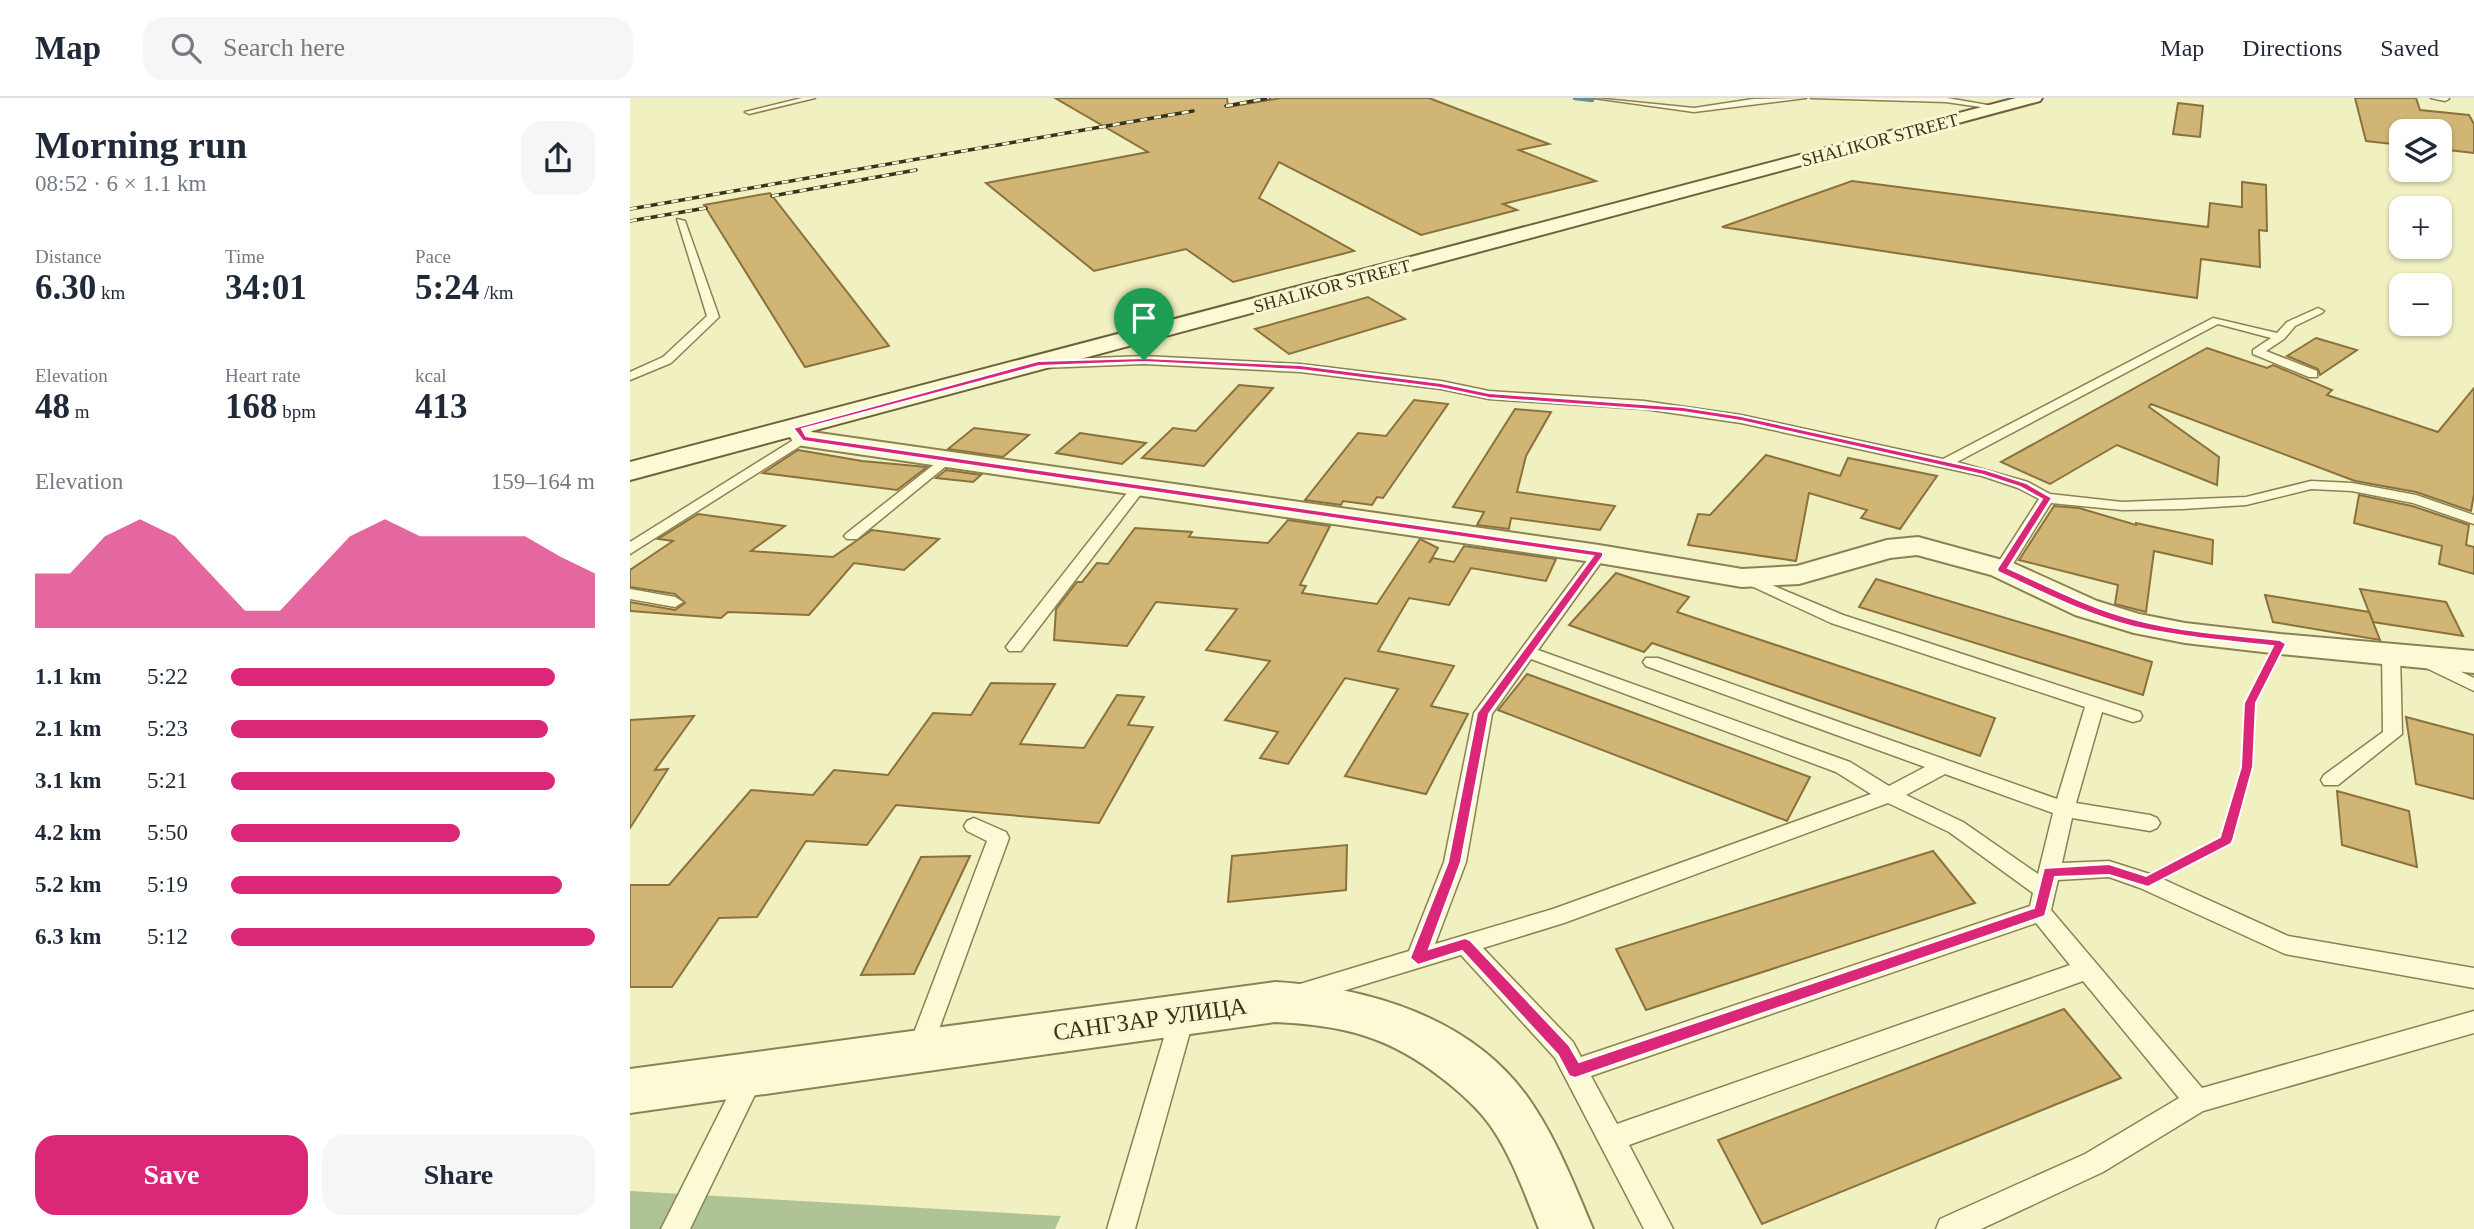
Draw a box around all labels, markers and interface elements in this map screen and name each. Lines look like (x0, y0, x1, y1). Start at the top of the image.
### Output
search box (143, 17, 633, 80)
icon: search (167, 29, 205, 67)
text: Map (35, 30, 101, 66)
text: Search here (223, 33, 345, 62)
text: Map (2160, 35, 2204, 61)
text: Directions (2242, 35, 2342, 61)
text: Saved (2380, 35, 2439, 61)
street label: SHАLIKOR STREET (1799, 109, 1961, 171)
map controls (2389, 119, 2452, 336)
button: layers (2389, 119, 2452, 182)
button: share (521, 121, 595, 195)
text: Morning run (35, 124, 247, 166)
text: 08:52 · 6 × 1.1 km (35, 171, 206, 196)
button: + (2389, 196, 2452, 259)
text: Distance (35, 246, 101, 267)
text: Time (225, 246, 264, 267)
text: Pace (415, 246, 451, 267)
street label: SHАLIKOR STREET (1251, 255, 1413, 317)
text: 6.30 (35, 268, 96, 307)
text: 34:01 (225, 268, 307, 307)
text: 5:24 (415, 268, 479, 307)
button: − (2389, 273, 2452, 336)
text: km (96, 282, 125, 303)
text: /km (479, 282, 513, 303)
pin (1114, 288, 1174, 360)
icon: arrive (1125, 299, 1163, 337)
text: Elevation (35, 365, 108, 386)
text: Heart rate (225, 365, 300, 386)
text: kcal (415, 365, 447, 386)
text: 48 (35, 387, 70, 426)
text: 168 (225, 387, 278, 426)
text: 413 (415, 387, 468, 426)
text: m (70, 401, 90, 422)
text: bpm (278, 401, 316, 422)
text: Elevation (35, 469, 123, 494)
text: 159–164 m (491, 469, 595, 494)
text: 1.1 km (35, 664, 101, 689)
text: 5:22 (147, 664, 188, 689)
text: 2.1 km (35, 716, 101, 741)
text: 5:23 (147, 716, 188, 741)
text: 3.1 km (35, 768, 101, 793)
text: 5:21 (147, 768, 188, 793)
text: 4.2 km (35, 820, 101, 845)
text: 5:50 (147, 820, 188, 845)
text: 5.2 km (35, 872, 101, 897)
text: 5:19 (147, 872, 188, 897)
text: 6.3 km (35, 924, 101, 949)
text: 5:12 (147, 924, 188, 949)
street label: САНГЗАР УЛИЦА (1052, 992, 1249, 1045)
button: Save (35, 1135, 308, 1215)
button: Share (322, 1135, 595, 1215)

